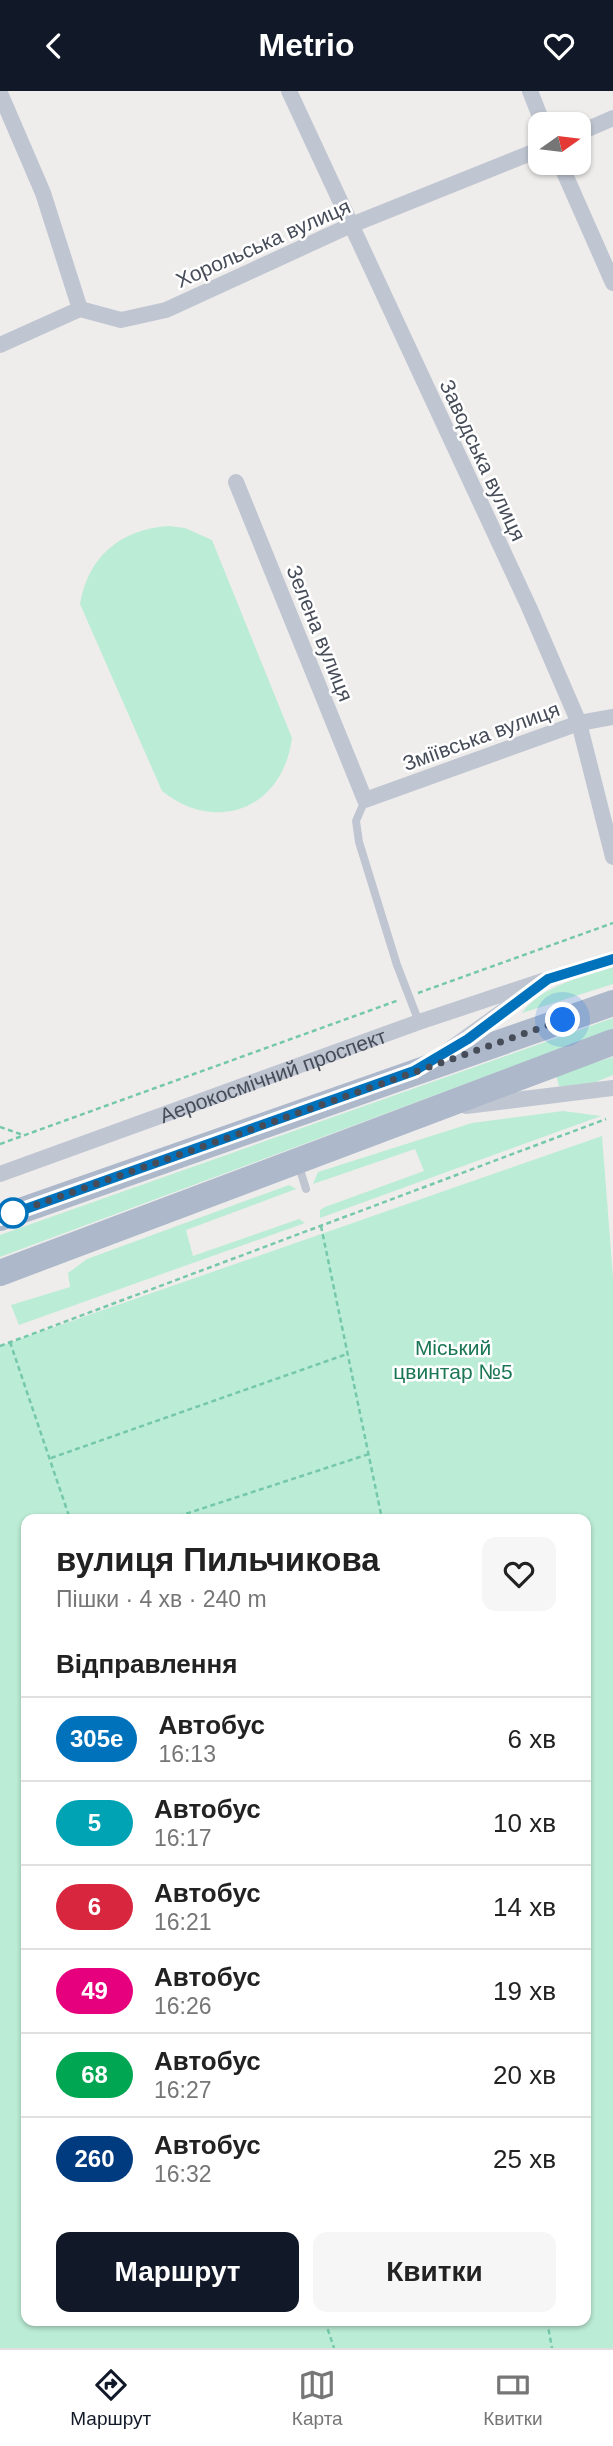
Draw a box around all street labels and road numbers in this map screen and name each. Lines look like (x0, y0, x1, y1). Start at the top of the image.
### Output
street label: Хорольська вулиця (172, 194, 354, 292)
street label: Заводська вулиця (435, 376, 531, 544)
street label: Зелена вулиця (282, 562, 358, 704)
street label: Зміївська вулиця (399, 697, 563, 775)
street label: Аерокосмічний проспект (156, 1023, 389, 1127)

